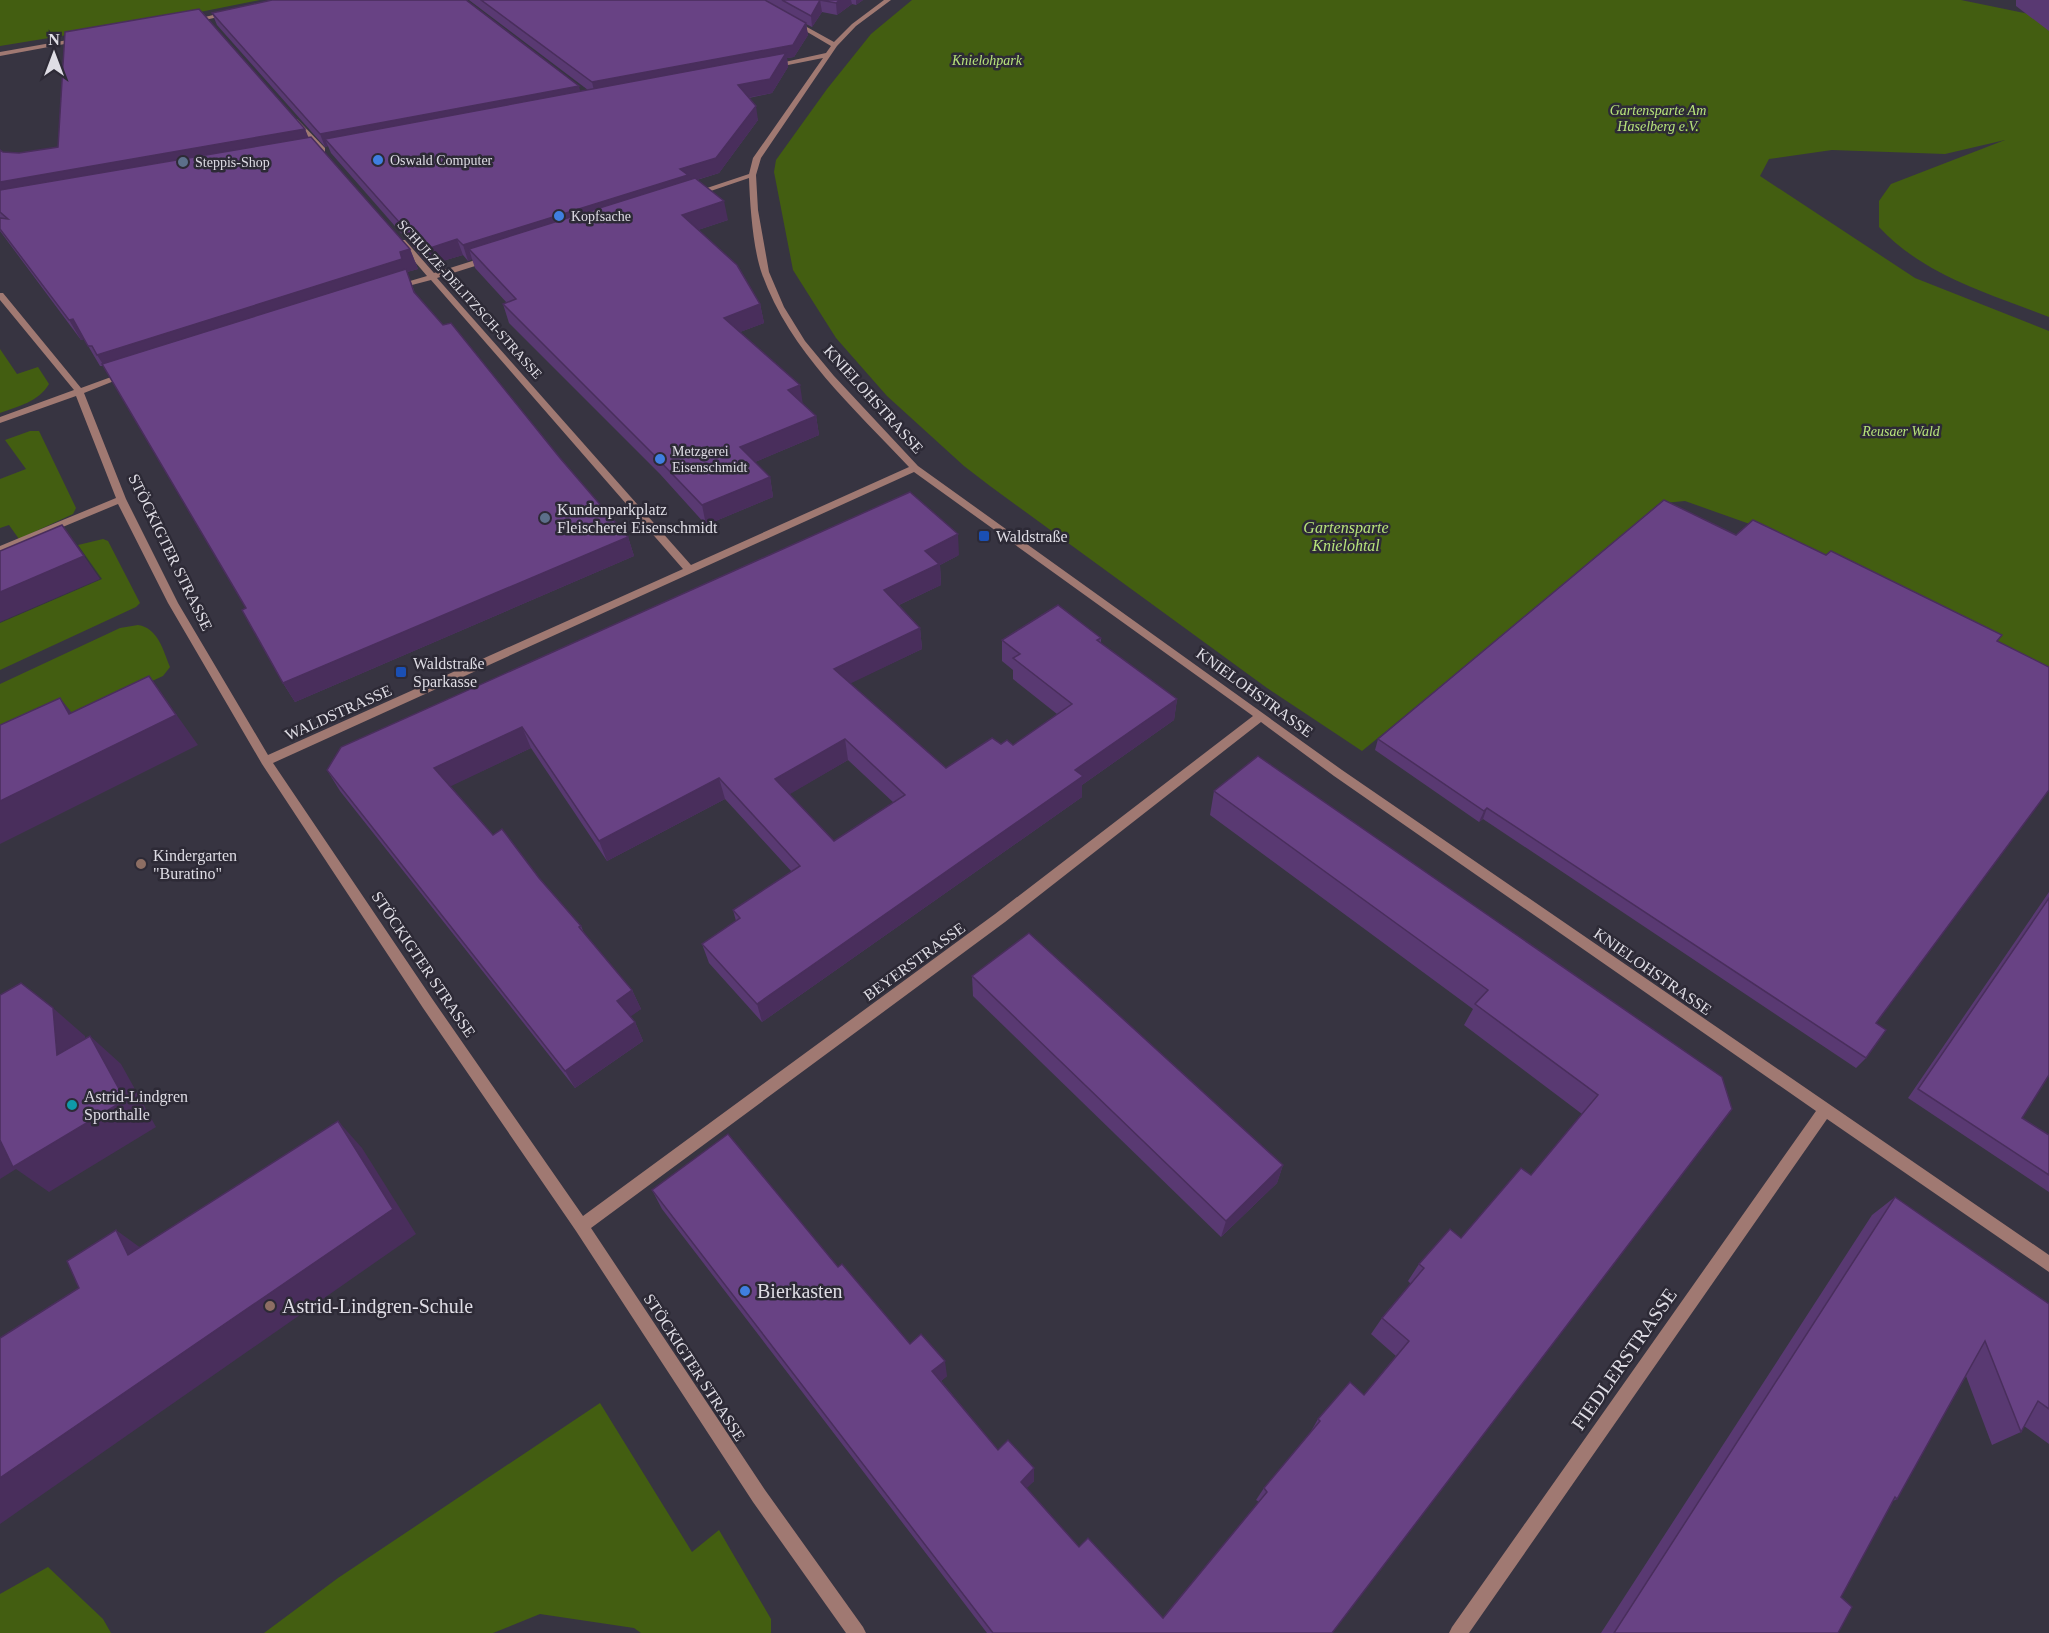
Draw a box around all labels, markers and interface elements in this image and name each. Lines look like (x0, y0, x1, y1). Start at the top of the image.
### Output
north arrow (24, 24, 84, 84)
text: N (48, 31, 60, 48)
park label: Knielohpark (951, 53, 1023, 68)
park label: Gartensparte Am Haselberg e.V. (1610, 103, 1706, 134)
marker: Oswald Computer (371, 153, 385, 167)
place label: Oswald Computer (390, 153, 493, 168)
marker: Steppis-Shop (176, 155, 190, 169)
place label: Steppis-Shop (195, 155, 270, 170)
marker: Kopfsache (552, 209, 566, 223)
place label: Kopfsache (571, 209, 631, 224)
street label: SCHULZE-DELITZSCH-STRASSE (394, 217, 545, 382)
street label: KNIELOHSTRASSE (821, 342, 927, 457)
park label: Reusaer Wald (1861, 424, 1941, 439)
place label: Metzgerei Eisenschmidt (672, 444, 748, 475)
marker: Metzgerei Eisenschmidt (653, 452, 667, 466)
street label: STÖCKIGTER STRASSE (125, 471, 216, 633)
place label: Kundenparkplatz Fleischerei Eisenschmidt (557, 501, 718, 536)
marker: Kundenparkplatz Fleischerei Eisenschmidt (538, 511, 552, 525)
park label: Gartensparte Knielohtal (1303, 519, 1389, 554)
place label: Waldstraße (996, 528, 1068, 545)
marker: Waldstraße (977, 529, 991, 543)
street label: KNIELOHSTRASSE (1193, 645, 1316, 740)
place label: Waldstraße Sparkasse (413, 655, 485, 691)
marker: Waldstraße Sparkasse (394, 665, 408, 679)
street label: WALDSTRASSE (282, 681, 394, 744)
place label: Kindergarten "Buratino" (153, 847, 237, 882)
marker: Kindergarten "Buratino" (134, 857, 148, 871)
street label: STÖCKIGTER STRASSE (368, 888, 479, 1040)
street label: BEYERSTRASSE (860, 919, 968, 1004)
street label: KNIELOHSTRASSE (1591, 924, 1715, 1018)
place label: Astrid-Lindgren Sporthalle (84, 1088, 188, 1124)
marker: Astrid-Lindgren Sporthalle (65, 1098, 79, 1112)
place label: Bierkasten (757, 1280, 843, 1302)
marker: Bierkasten (738, 1284, 752, 1298)
street label: FIEDLERSTRASSE (1567, 1284, 1681, 1434)
street label: STÖCKIGTER STRASSE (641, 1291, 749, 1444)
place label: Astrid-Lindgren-Schule (282, 1295, 473, 1318)
marker: Astrid-Lindgren-Schule (263, 1299, 277, 1313)

